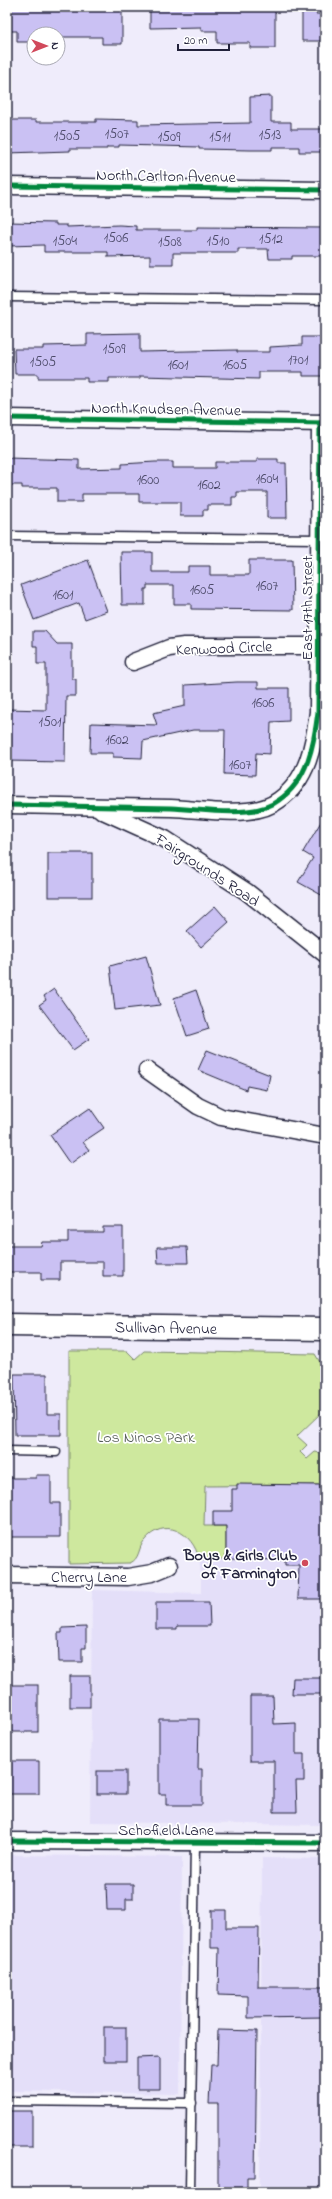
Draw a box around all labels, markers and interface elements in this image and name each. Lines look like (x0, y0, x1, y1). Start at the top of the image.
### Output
north arrow (26, 26, 66, 66)
scale bar (178, 26, 229, 52)
text: 20 m (184, 32, 207, 50)
text: N (47, 42, 63, 50)
house number: 1507 (105, 124, 129, 145)
house number: 1513 (259, 125, 282, 146)
house number: 1505 (54, 126, 80, 147)
house number: 1509 (158, 127, 181, 148)
house number: 1511 (209, 127, 231, 148)
street label: North Carlton Avenue (96, 164, 237, 190)
house number: 1506 (104, 228, 128, 249)
house number: 1512 (259, 229, 283, 250)
house number: 1504 (53, 231, 77, 252)
house number: 1510 (207, 231, 229, 252)
house number: 1508 (158, 232, 182, 253)
house number: 1509 (103, 339, 126, 360)
house number: 1701 (288, 350, 309, 371)
house number: 1505 (30, 352, 56, 373)
house number: 1601 (167, 355, 189, 376)
house number: 1605 (223, 355, 247, 376)
street label: North Knudsen Avenue (91, 397, 242, 423)
house number: 1604 (256, 469, 278, 490)
house number: 1600 (137, 470, 159, 491)
house number: 1602 (197, 475, 221, 496)
street label: East 17th Street (296, 555, 320, 660)
house number: 1607 (256, 576, 278, 597)
house number: 1605 (190, 580, 214, 601)
house number: 1601 (52, 585, 74, 606)
street label: Kenwood Circle (175, 635, 273, 663)
house number: 1606 (252, 693, 274, 714)
house number: 1501 (39, 712, 62, 733)
house number: 1602 (105, 730, 129, 751)
house number: 1607 (229, 755, 251, 776)
street label: Fairgrounds Road (149, 827, 264, 913)
street label: Sullivan Avenue (115, 1316, 218, 1342)
park label: Los Ninos Park (97, 1426, 196, 1450)
place label: Boys & Girls Club of Farmington (183, 1544, 298, 1587)
marker: Boys & Girls Club of Farmington (300, 1558, 310, 1568)
street label: Cherry Lane (51, 1566, 128, 1590)
street label: Schofield Lane (118, 1819, 215, 1843)

